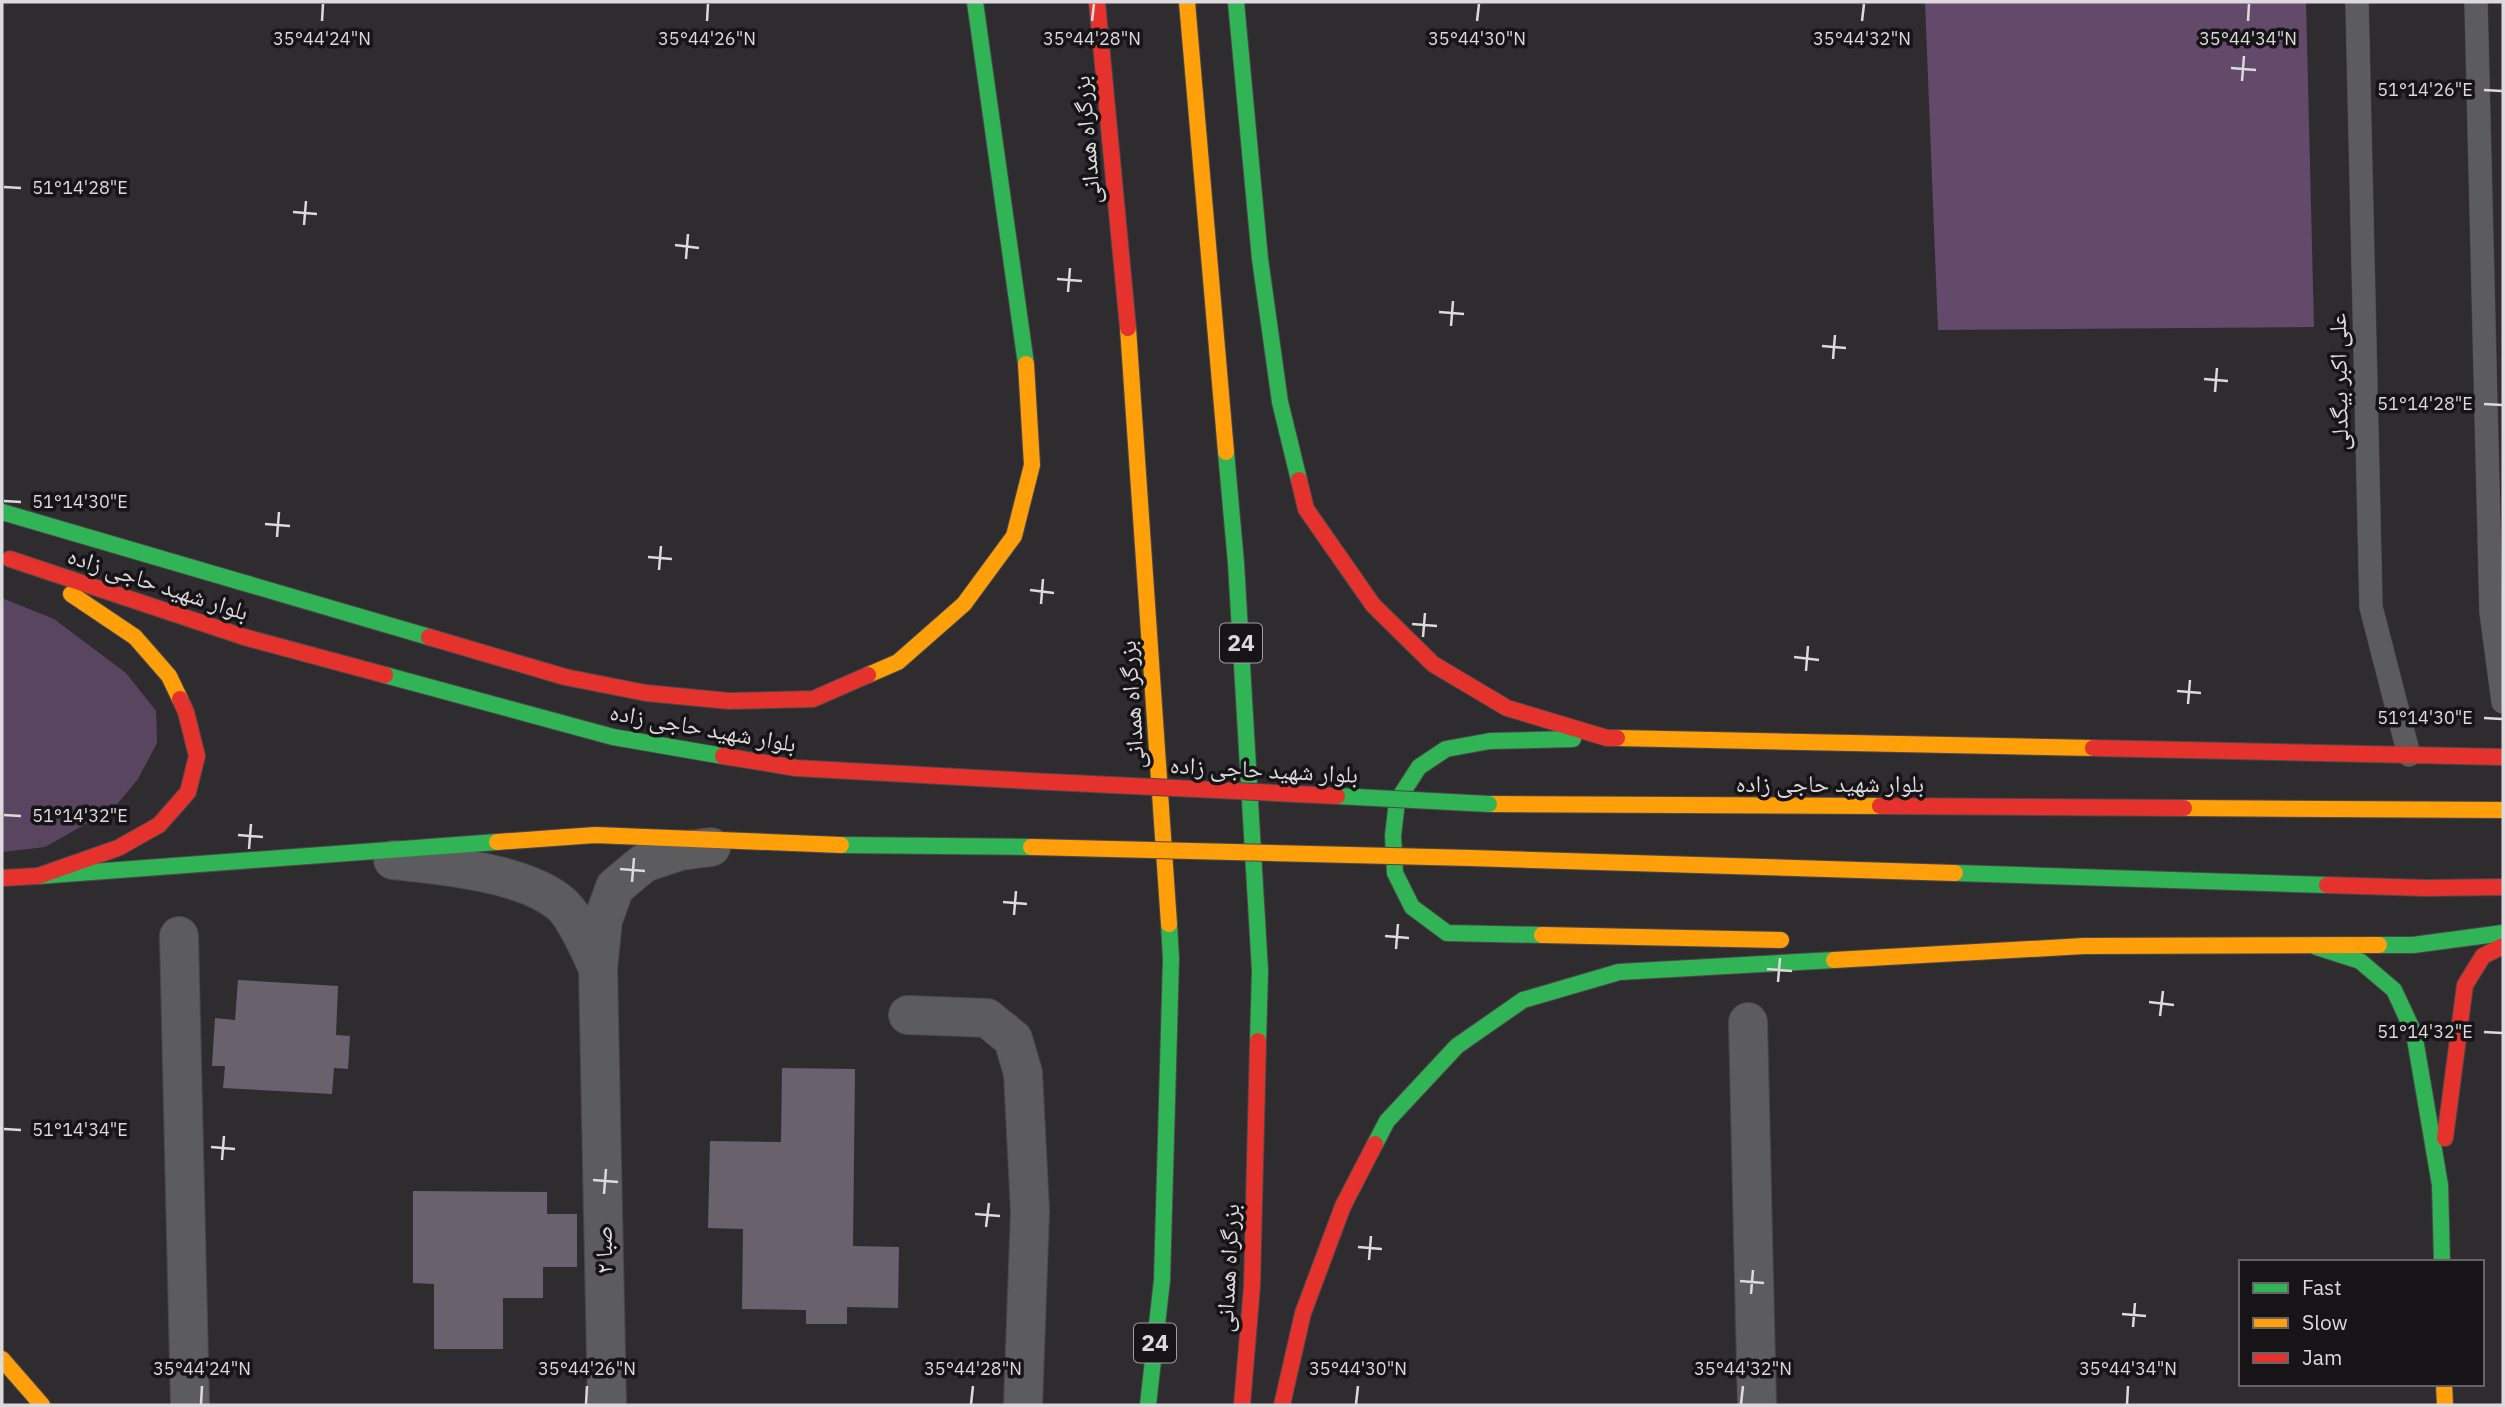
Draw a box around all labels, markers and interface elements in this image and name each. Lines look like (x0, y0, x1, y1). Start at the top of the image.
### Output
text: 35°44'24"N (273, 27, 371, 50)
text: 35°44'26"N (658, 27, 756, 50)
text: 35°44'28"N (1043, 27, 1141, 50)
text: 35°44'30"N (1428, 27, 1526, 50)
text: 35°44'32"N (1813, 27, 1911, 50)
text: 35°44'34"N (2199, 27, 2297, 50)
street label: بزرگراه همدانی (1064, 75, 1108, 206)
text: 51°14'26"E (2377, 78, 2473, 101)
text: 51°14'28"E (32, 176, 128, 199)
street label: علی اکبر بیگدلی (2321, 313, 2355, 451)
text: 51°14'28"E (2377, 392, 2473, 415)
text: 51°14'30"E (32, 490, 128, 513)
street label: بلوار شهید حاجی زاده (64, 539, 253, 627)
road number: 24 (1220, 624, 1262, 663)
street label: بزرگراه همدانی (1111, 640, 1151, 770)
street label: بلوار شهید حاجی زاده (608, 695, 799, 759)
text: 51°14'30"E (2377, 706, 2473, 729)
street label: بلوار شهید حاجی زاده (1169, 748, 1359, 790)
street label: بلوار شهید حاجی زاده (1736, 767, 1924, 799)
text: 51°14'32"E (32, 804, 128, 827)
text: 51°14'32"E (2377, 1020, 2473, 1043)
text: 51°14'34"E (32, 1118, 128, 1141)
street label: بزرگراه همدانی (1208, 1203, 1246, 1333)
street label: صبا ۲ (587, 1226, 619, 1274)
legend (2239, 1260, 2484, 1386)
text: Fast (2302, 1273, 2342, 1301)
text: Slow (2302, 1308, 2348, 1336)
road number: 24 (1134, 1324, 1176, 1362)
text: Jam (2302, 1343, 2342, 1371)
text: 35°44'24"N (153, 1357, 251, 1380)
text: 35°44'26"N (538, 1357, 636, 1380)
text: 35°44'28"N (924, 1357, 1022, 1380)
text: 35°44'30"N (1309, 1357, 1407, 1380)
text: 35°44'32"N (1694, 1357, 1792, 1380)
text: 35°44'34"N (2079, 1357, 2177, 1380)

